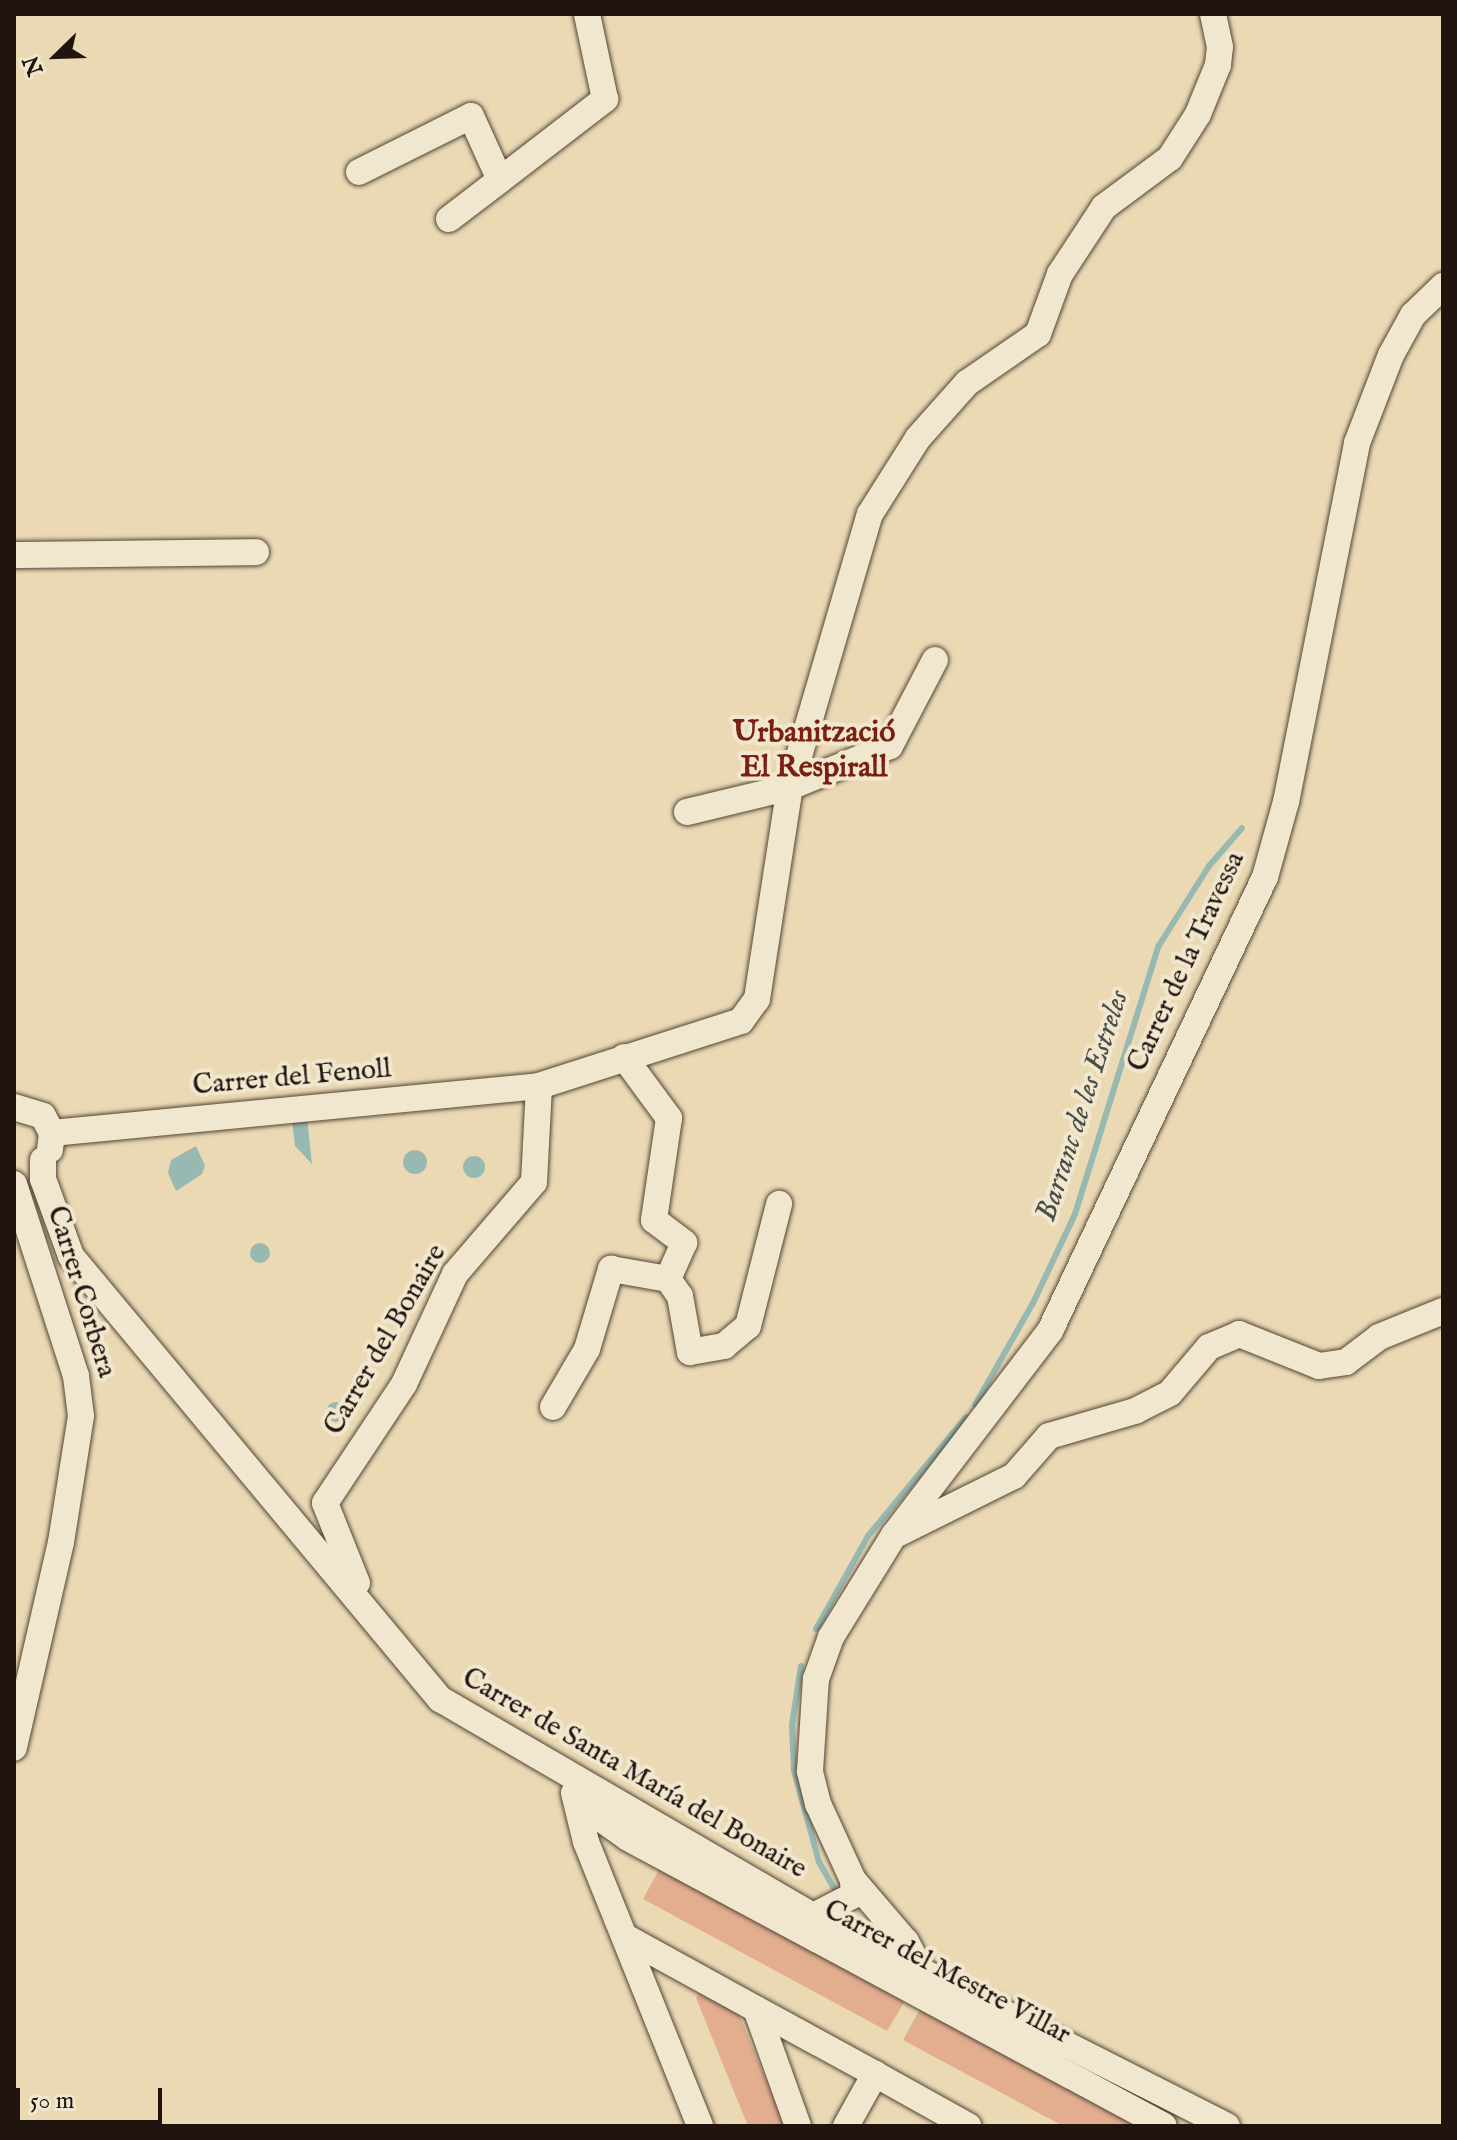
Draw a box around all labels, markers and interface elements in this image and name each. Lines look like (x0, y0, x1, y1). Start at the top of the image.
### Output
north arrow (16, 16, 96, 96)
text: N (17, 51, 51, 80)
district label: Urbanització El Respirall (733, 715, 895, 786)
street label: Carrer de la Travessa (1121, 847, 1253, 1077)
water label: Barranc de les Estreles (1029, 986, 1137, 1226)
street label: Carrer del Fenoll (191, 1053, 393, 1103)
street label: Carrer Corbera (39, 1202, 123, 1382)
street label: Carrer del Bonaire (318, 1239, 454, 1441)
street label: Carrer de Santa María del Bonaire (456, 1661, 812, 1887)
street label: Carrer del Mestre Villar (818, 1894, 1076, 2052)
scale bar (20, 2072, 166, 2122)
text: 50 m (30, 2086, 74, 2117)

